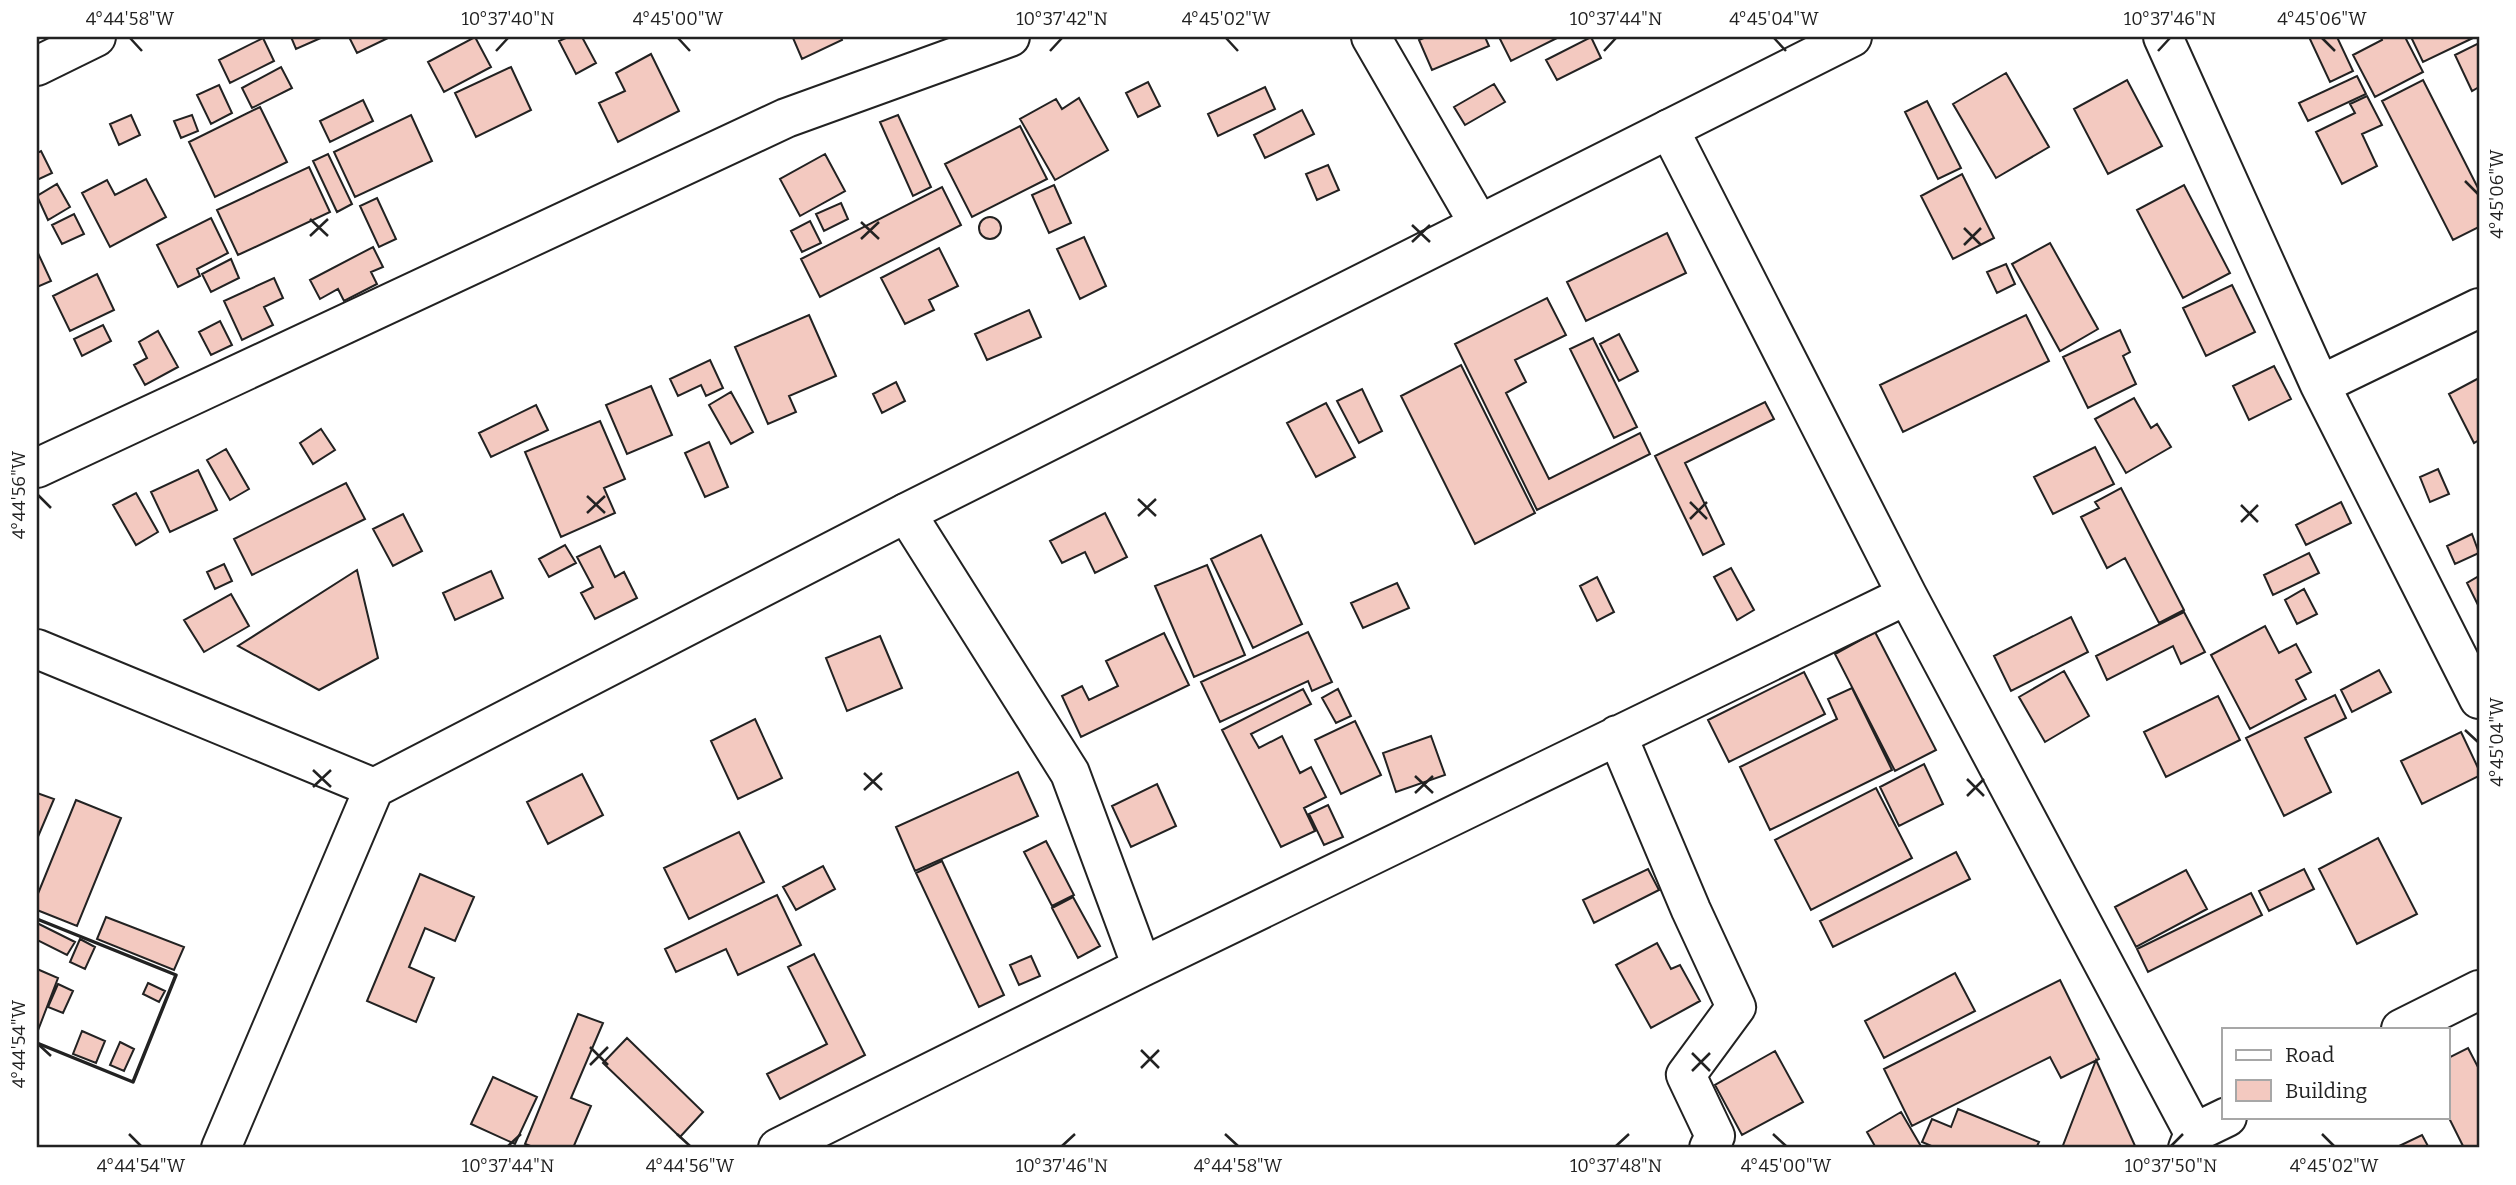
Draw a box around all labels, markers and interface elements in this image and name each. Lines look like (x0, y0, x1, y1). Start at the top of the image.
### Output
text: 4°44'58"W (86, 8, 175, 30)
text: 10°37'40"N (461, 8, 555, 30)
text: 4°45'00"W (633, 8, 724, 30)
text: 10°37'42"N (1016, 8, 1108, 30)
text: 4°45'02"W (1182, 8, 1271, 30)
text: 10°37'44"N (1570, 8, 1662, 30)
text: 4°45'04"W (1729, 8, 1819, 30)
text: 10°37'46"N (2124, 8, 2216, 30)
text: 4°45'06"W (2277, 8, 2367, 30)
text: 4°45'06"W (2486, 149, 2508, 239)
text: 4°44'56"W (8, 450, 30, 539)
text: 4°45'04"W (2486, 697, 2508, 787)
text: 4°44'54"W (8, 999, 30, 1088)
legend (2222, 1028, 2450, 1118)
text: Road (2285, 1042, 2334, 1068)
text: Building (2285, 1078, 2368, 1104)
text: 4°44'54"W (97, 1155, 186, 1177)
text: 10°37'44"N (462, 1155, 554, 1177)
text: 4°44'56"W (646, 1155, 735, 1177)
text: 10°37'46"N (1016, 1155, 1108, 1177)
text: 4°44'58"W (1194, 1155, 1283, 1177)
text: 10°37'48"N (1570, 1155, 1662, 1177)
text: 4°45'00"W (1741, 1155, 1832, 1177)
text: 10°37'50"N (2125, 1155, 2217, 1177)
text: 4°45'02"W (2290, 1155, 2379, 1177)

